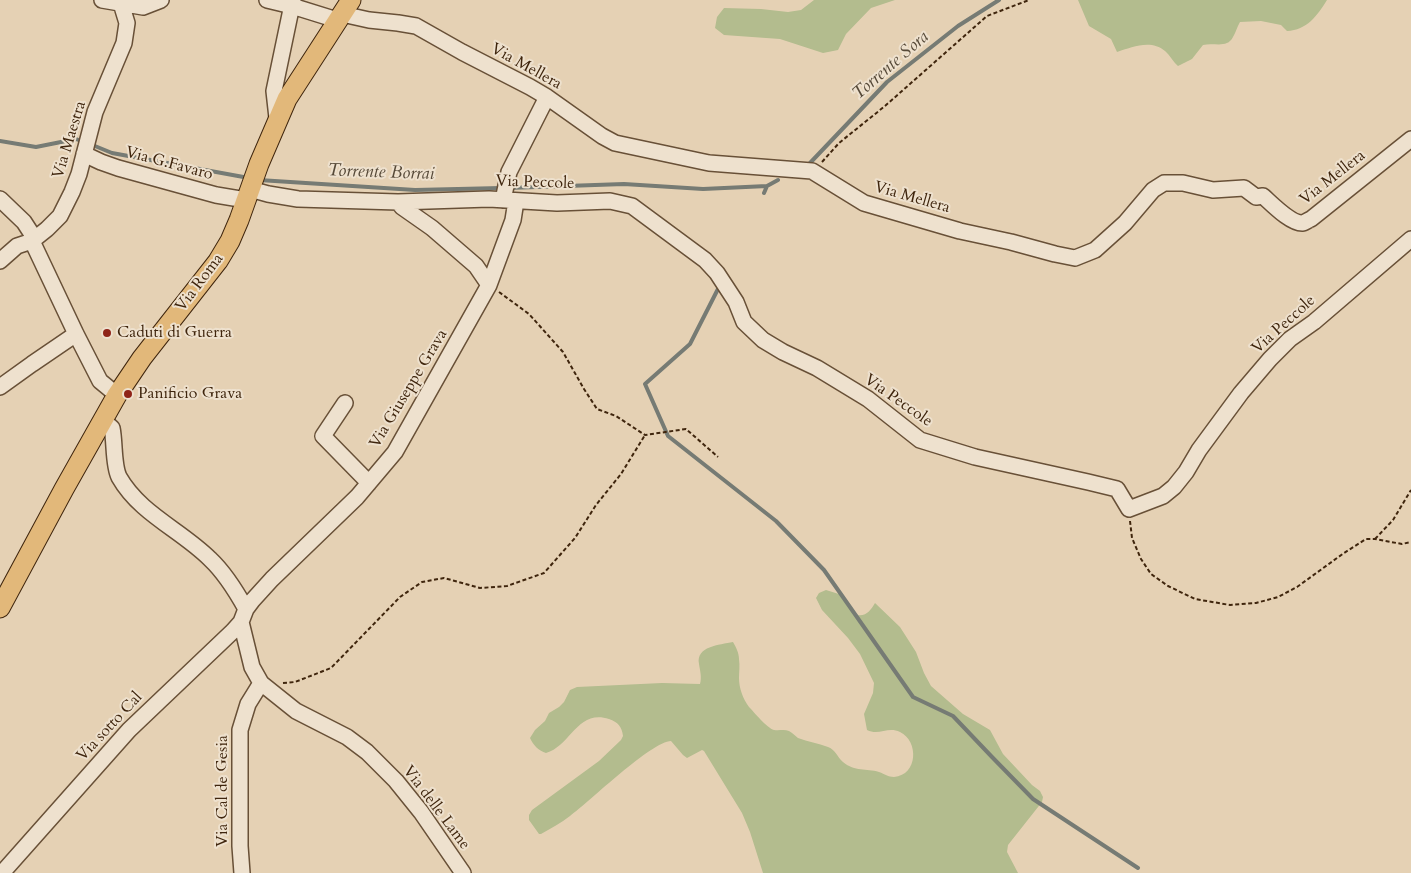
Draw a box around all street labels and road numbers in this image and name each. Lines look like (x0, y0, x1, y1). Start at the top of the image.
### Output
street label: Via Mellera (487, 40, 565, 94)
street label: Via Maestra (49, 99, 91, 181)
street label: Via G.Favaro (123, 143, 215, 185)
street label: Via Mellera (1296, 146, 1370, 210)
street label: Via Peccole (495, 172, 575, 194)
street label: Via Mellera (872, 178, 952, 218)
street label: Via Roma (172, 250, 228, 316)
street label: Via Peccole (1248, 292, 1320, 358)
street label: Via Giuseppe Grava (366, 326, 452, 452)
street label: Via Peccole (860, 371, 936, 431)
street label: Via sotto Cal (73, 688, 147, 766)
street label: Via Cal de Gesia (213, 735, 233, 847)
street label: Via delle Lame (398, 762, 474, 854)

